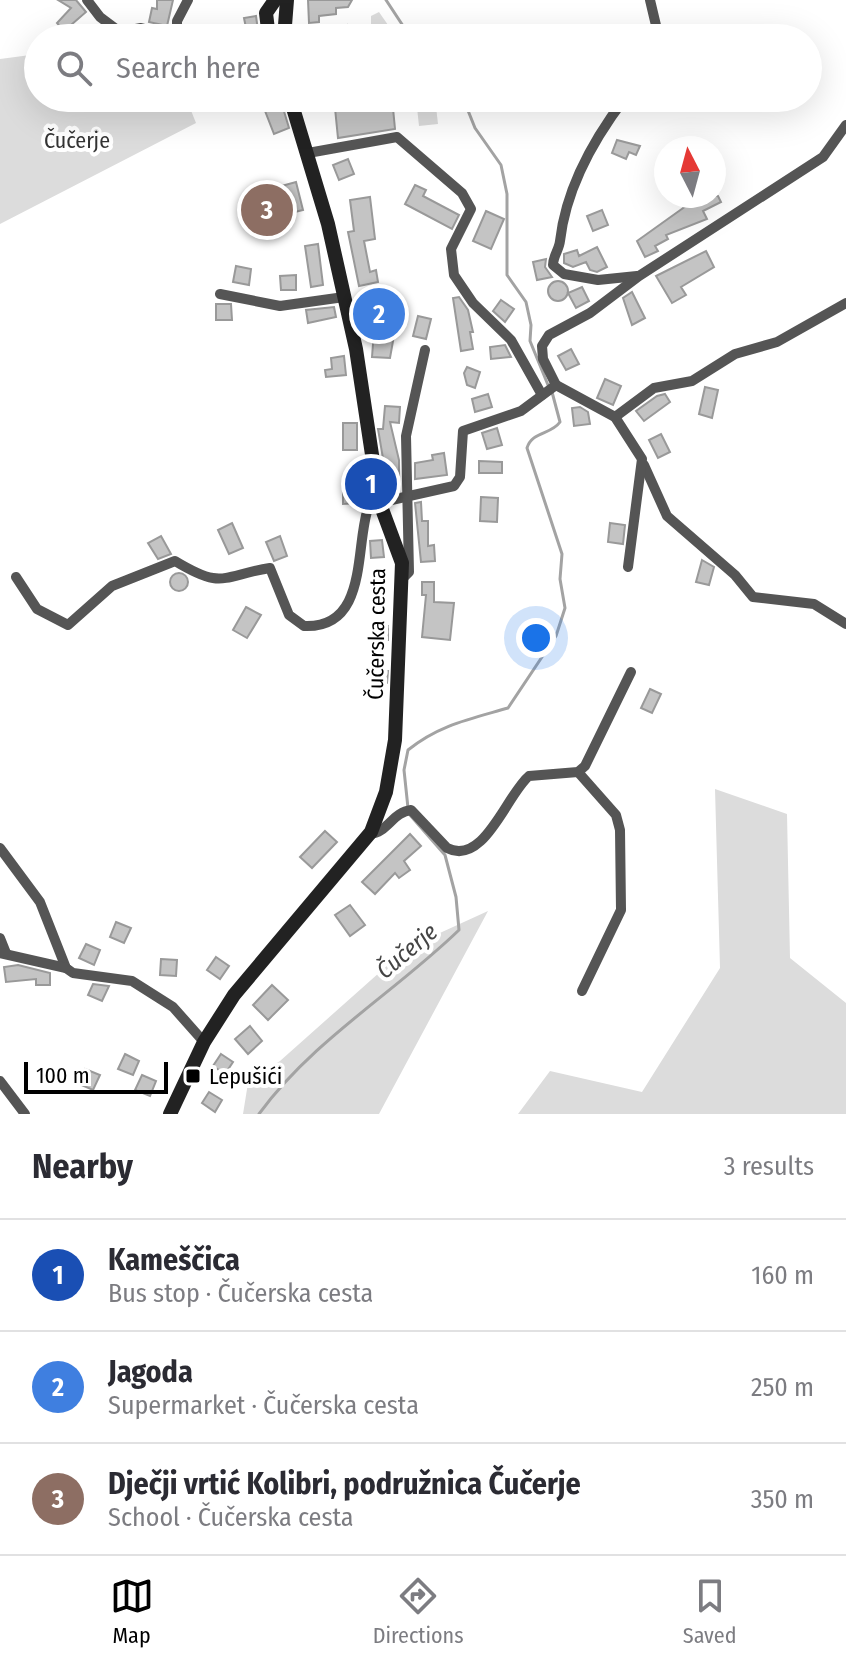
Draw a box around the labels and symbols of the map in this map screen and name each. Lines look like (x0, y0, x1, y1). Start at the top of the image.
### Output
park label: Čučerje (44, 127, 110, 154)
north arrow (654, 136, 726, 208)
pin: 3 (241, 180, 293, 240)
pin: 2 (353, 284, 405, 344)
pin: 1 (345, 454, 397, 514)
street label: Čučerska cesta (362, 568, 391, 700)
your location (516, 618, 556, 658)
water label: Čučerje (370, 917, 443, 984)
scale bar (24, 1058, 168, 1094)
place label: Lepušići (209, 1063, 282, 1090)
marker: Lepušići (184, 1067, 202, 1085)

